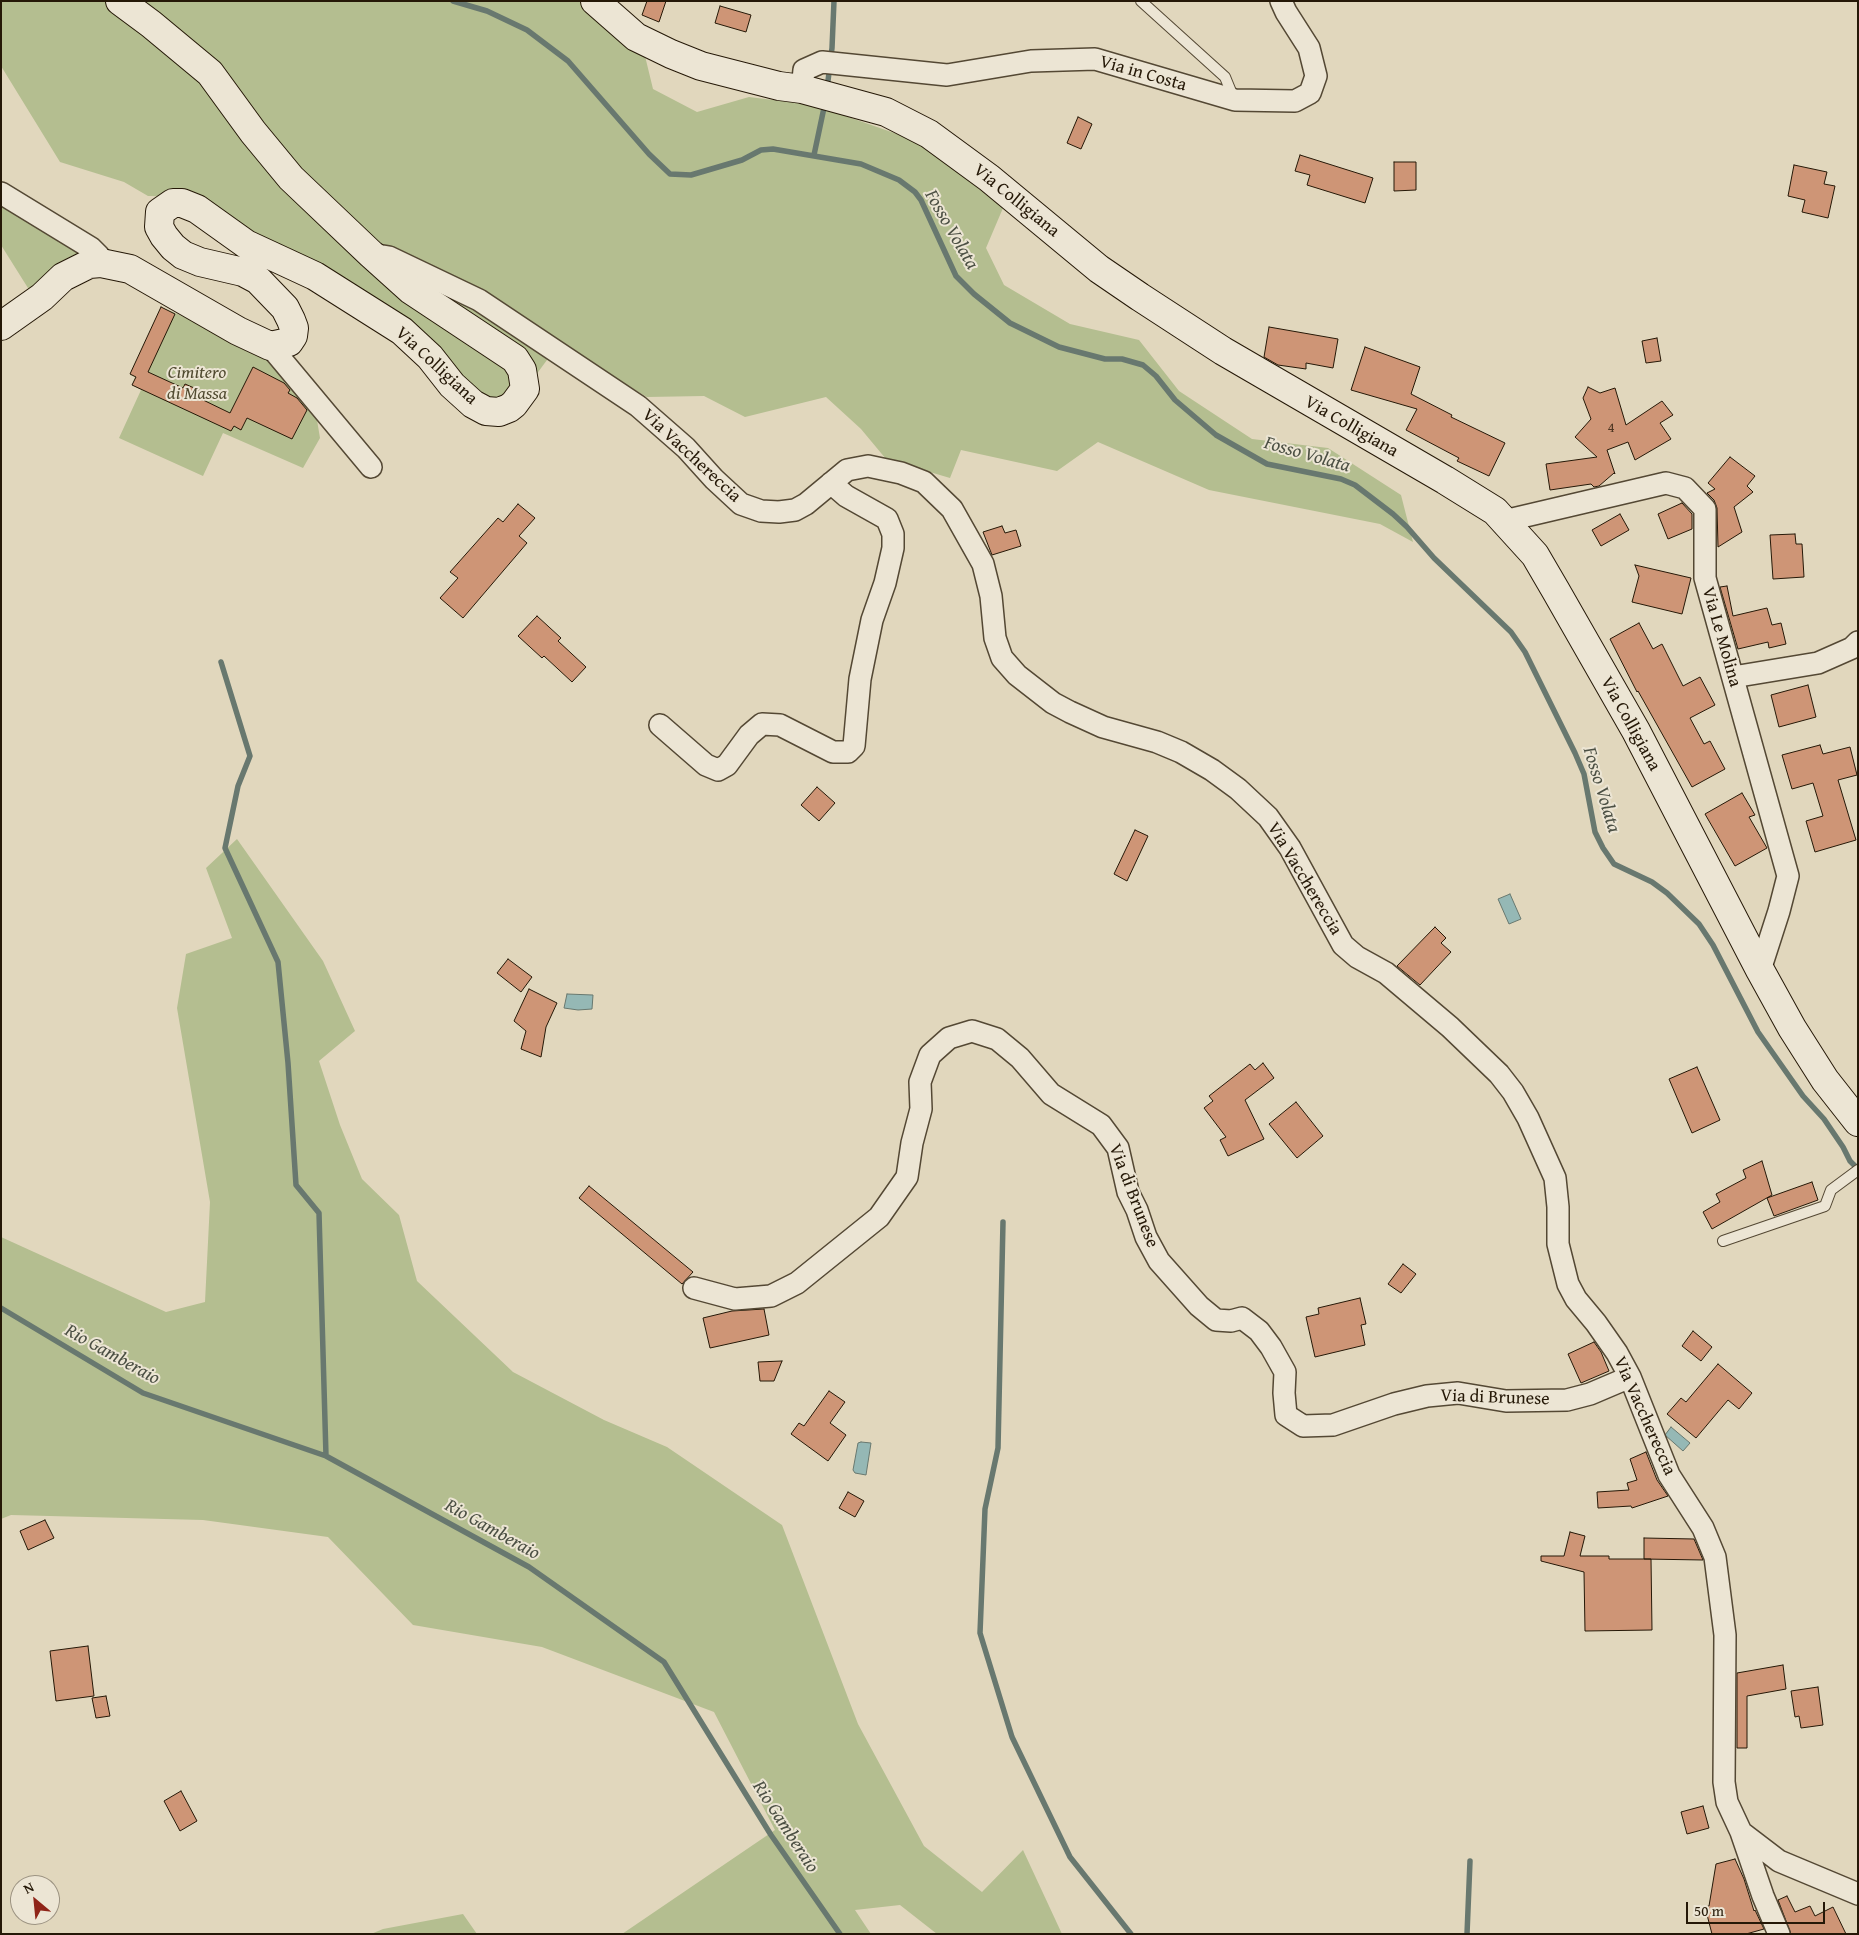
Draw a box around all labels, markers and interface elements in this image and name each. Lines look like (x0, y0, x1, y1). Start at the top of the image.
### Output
street label: Via in Costa (1097, 51, 1189, 97)
street label: Via Colligiana (969, 160, 1063, 242)
water label: Fosso Volata (919, 186, 983, 274)
street label: Via Colligiana (390, 322, 482, 410)
park label: Cimitero di Massa (167, 362, 227, 404)
street label: Via Colligiana (1300, 392, 1402, 462)
street label: Via Vacchereccia (637, 404, 745, 508)
house number: 4 (1607, 419, 1615, 437)
water label: Fosso Volata (1261, 432, 1353, 478)
street label: Via Le Molina (1696, 584, 1746, 690)
street label: Via Colligiana (1595, 673, 1665, 775)
water label: Fosso Volata (1577, 744, 1625, 836)
street label: Via Vacchereccia (1262, 819, 1346, 939)
street label: Via di Brunese (1103, 1141, 1163, 1251)
water label: Rio Gamberaio (61, 1320, 163, 1390)
street label: Via Vacchereccia (1608, 1353, 1680, 1479)
street label: Via di Brunese (1440, 1385, 1550, 1411)
water label: Rio Gamberaio (441, 1495, 543, 1565)
water label: Rio Gamberaio (747, 1777, 823, 1877)
north arrow (10, 1875, 60, 1925)
text: N (20, 1877, 37, 1899)
scale bar (1689, 1892, 1828, 1924)
text: 50 m (1694, 1900, 1724, 1921)

